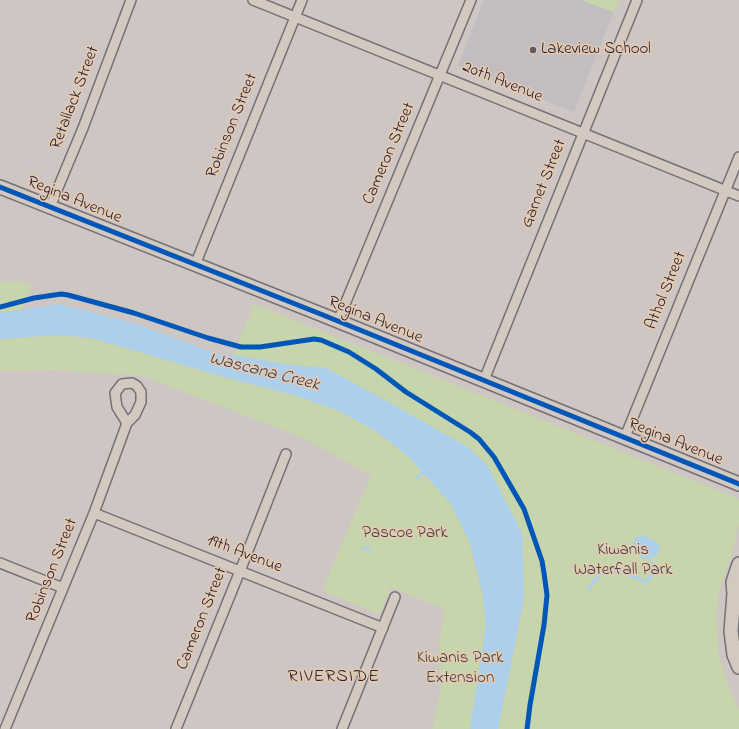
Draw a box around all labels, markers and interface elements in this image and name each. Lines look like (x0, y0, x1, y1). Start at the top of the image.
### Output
place label: Lakeview School (541, 40, 651, 60)
street label: Retallack Street (47, 44, 105, 152)
marker: Lakeview School (528, 45, 538, 55)
street label: 20th Avenue (459, 58, 545, 108)
street label: Robinson Street (203, 71, 263, 181)
street label: Cameron Street (359, 100, 421, 208)
street label: Garnet Street (518, 137, 572, 231)
street label: Regina Avenue (24, 173, 124, 229)
street label: Athol Street (642, 249, 692, 333)
street label: Regina Avenue (325, 293, 425, 349)
water label: Wascana Creek (207, 349, 321, 397)
street label: Regina Avenue (625, 415, 725, 471)
street label: Robinson Street (23, 516, 83, 626)
park label: Pascoe Park (362, 524, 448, 544)
street label: 19th Avenue (203, 531, 285, 579)
park label: Kiwanis Waterfall Park (574, 541, 672, 581)
street label: Cameron Street (173, 565, 233, 673)
park label: Kiwanis Park Extension (417, 649, 503, 689)
district label: RIVERSIDE (288, 667, 380, 689)

